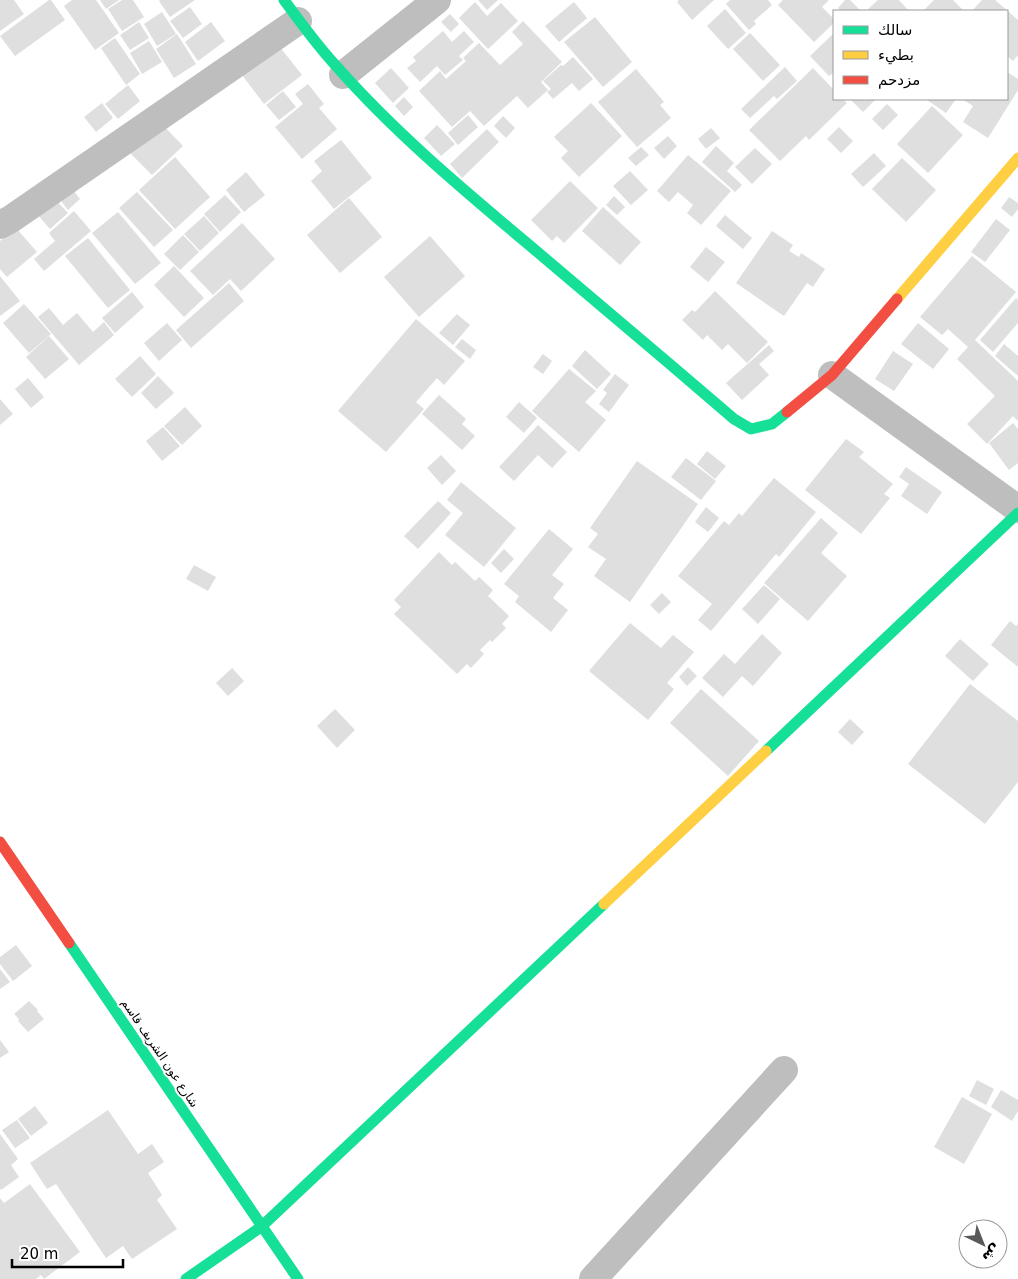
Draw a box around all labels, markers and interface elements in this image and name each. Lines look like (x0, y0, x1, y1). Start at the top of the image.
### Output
legend (833, 10, 1008, 100)
text: سالك (878, 21, 912, 39)
text: بطيء (878, 46, 914, 65)
text: مزدحم (878, 71, 920, 89)
street label: شارع عون الشريف قاسم (118, 996, 202, 1110)
north arrow (958, 1219, 1008, 1269)
scale bar (12, 1236, 124, 1268)
text: ش (979, 1241, 1004, 1266)
text: 20 m (20, 1245, 58, 1263)

